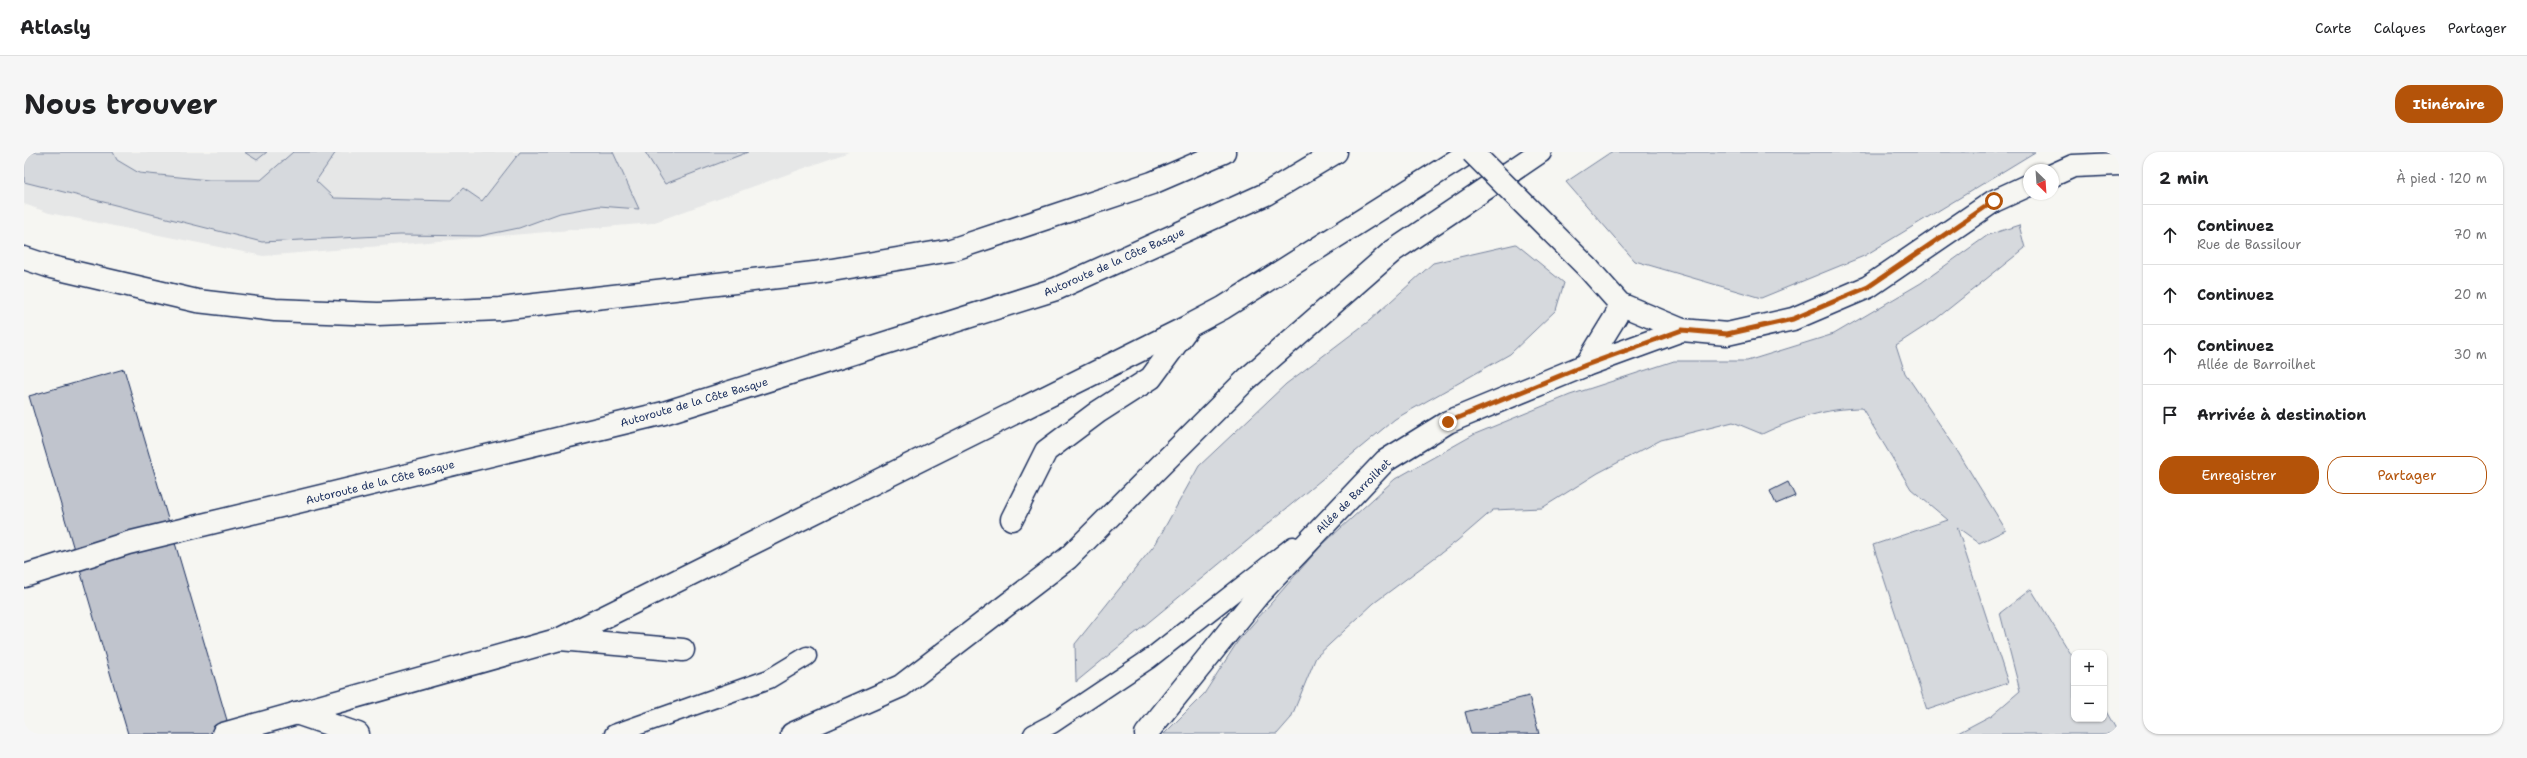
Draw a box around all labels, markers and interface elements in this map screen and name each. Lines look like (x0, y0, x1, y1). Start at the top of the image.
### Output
text: Atlasly (20, 15, 91, 40)
text: Carte (2315, 19, 2352, 37)
text: Calques (2374, 19, 2426, 37)
text: Partager (2448, 19, 2507, 37)
text: Nous trouver (24, 85, 218, 123)
button: Itinéraire (2395, 85, 2503, 123)
north arrow (2023, 164, 2059, 200)
text: 2 min (2159, 167, 2209, 189)
text: À pied · 120 m (2396, 170, 2487, 187)
route start (1985, 192, 2003, 210)
text: Continuez (2197, 216, 2274, 236)
street label: Autoroute de la Côte Basque (1041, 224, 1187, 300)
icon: ahead (2159, 224, 2181, 246)
text: 70 m (2453, 226, 2487, 243)
text: Rue de Bassilour (2197, 236, 2301, 253)
icon: ahead (2159, 284, 2181, 306)
text: Continuez (2197, 285, 2274, 305)
text: 20 m (2454, 286, 2487, 303)
text: Continuez (2197, 336, 2274, 356)
icon: ahead (2159, 344, 2181, 366)
text: 30 m (2453, 346, 2487, 363)
text: Allée de Barroilhet (2197, 356, 2316, 373)
street label: Autoroute de la Côte Basque (619, 374, 770, 431)
icon: arrive (2159, 404, 2181, 426)
text: Arrivée à destination (2197, 405, 2366, 425)
route end (1439, 413, 1457, 431)
street label: Allée de Barroilhet (1313, 455, 1394, 537)
button: Enregistrer (2159, 456, 2319, 494)
button: Partager (2327, 456, 2487, 494)
street label: Autoroute de la Côte Basque (304, 457, 456, 508)
map controls (2071, 650, 2107, 722)
button: + (2071, 650, 2107, 686)
button: − (2071, 686, 2107, 722)

